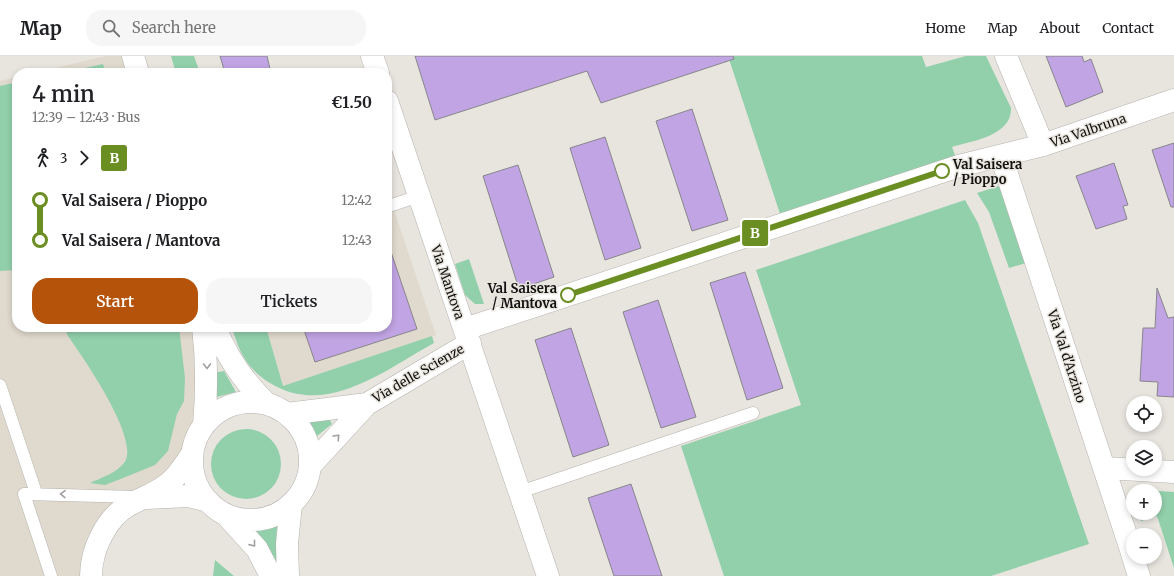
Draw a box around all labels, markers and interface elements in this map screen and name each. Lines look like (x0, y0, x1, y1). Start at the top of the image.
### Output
search box (86, 10, 366, 46)
text: Map (20, 16, 62, 40)
icon: search (100, 17, 122, 39)
text: Search here (132, 18, 216, 37)
text: Home (925, 19, 966, 37)
text: Map (988, 19, 1017, 37)
text: About (1039, 19, 1080, 37)
text: Contact (1102, 19, 1154, 37)
text: 4 min (32, 80, 95, 108)
text: €1.50 (331, 93, 372, 112)
text: 12:39 – 12:43 · Bus (32, 109, 140, 126)
street label: Via Valbruna (1047, 110, 1128, 152)
icon: walk (32, 147, 54, 169)
icon: forward (73, 147, 95, 169)
text: B (109, 149, 119, 167)
text: 3 (60, 150, 67, 167)
place label: Val Saisera / Pioppo (952, 156, 1022, 188)
marker: Val Saisera / Pioppo (934, 163, 950, 179)
text: Val Saisera / Pioppo (62, 191, 207, 210)
text: 12:42 (341, 192, 372, 209)
line badge: B (742, 220, 768, 246)
text: B (750, 224, 760, 242)
text: Val Saisera / Mantova (62, 231, 221, 250)
text: 12:43 (342, 232, 372, 249)
street label: Via Mantova (427, 242, 468, 322)
button: Start (32, 278, 198, 324)
button: Tickets (206, 278, 372, 324)
place label: Val Saisera / Mantova (487, 280, 557, 312)
marker: Val Saisera / Mantova (560, 287, 576, 303)
street label: Via Val d'Arzino (1043, 306, 1090, 405)
street label: Via delle Scienze (368, 340, 467, 407)
one-way arrow (203, 363, 211, 369)
map controls (1126, 396, 1162, 564)
button: locate (1126, 396, 1162, 432)
one-way arrow (332, 434, 339, 442)
button: layers (1126, 440, 1162, 476)
button: + (1126, 484, 1162, 520)
one-way arrow (60, 490, 66, 498)
button: − (1126, 528, 1162, 564)
one-way arrow (248, 540, 255, 547)

